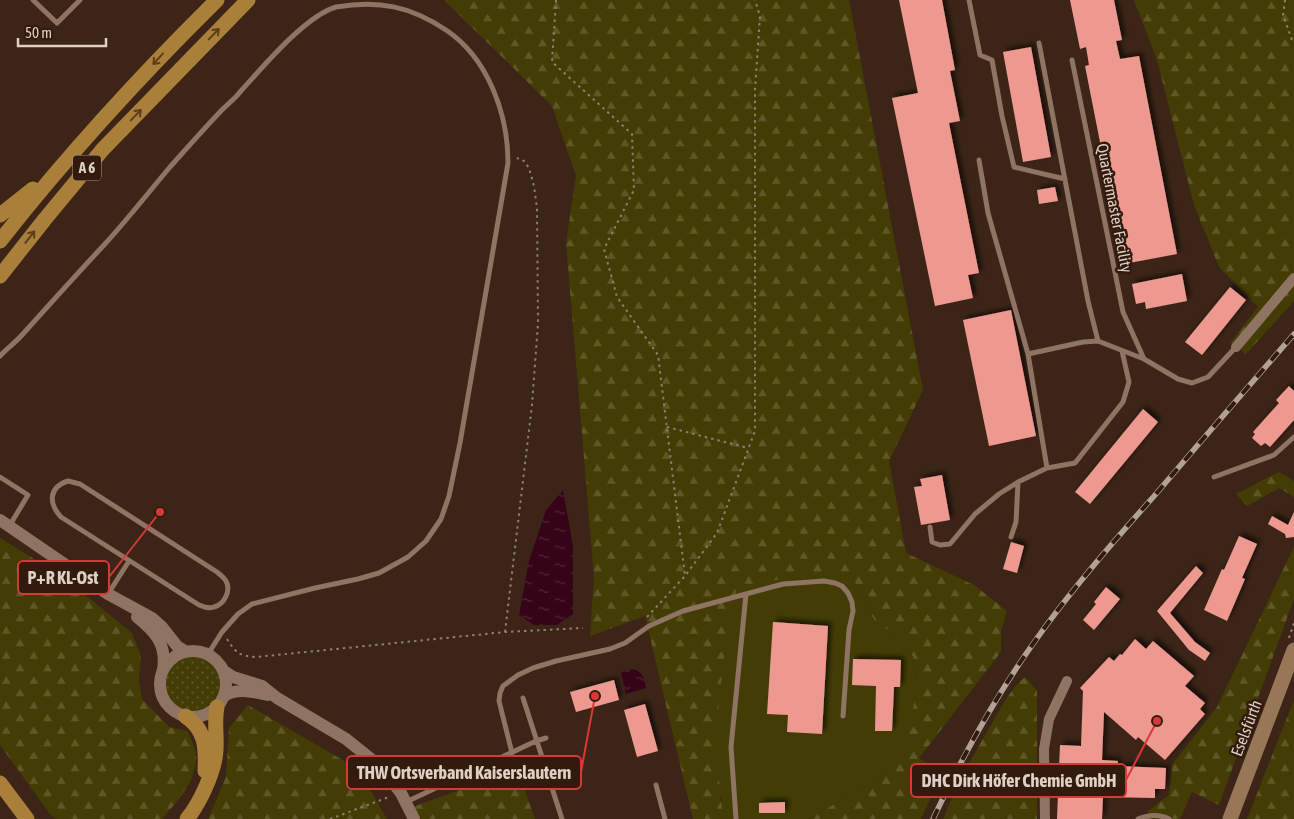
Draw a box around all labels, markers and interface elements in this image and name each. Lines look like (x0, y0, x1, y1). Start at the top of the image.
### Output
scale bar (18, 15, 105, 47)
text: 50 m (25, 24, 52, 41)
one-way arrow (208, 27, 220, 40)
one-way arrow (152, 53, 164, 66)
one-way arrow (130, 108, 142, 121)
street label: Quartermaster Facility (1093, 142, 1136, 275)
road number: A 6 (73, 156, 101, 180)
one-way arrow (25, 230, 35, 244)
callout: P+R KL-Ost (18, 561, 109, 594)
text: P+R KL-Ost (27, 567, 99, 588)
street label: Eselsfürth (1227, 697, 1265, 759)
callout: THW Ortsverband Kaiserslautern (347, 756, 581, 789)
text: THW Ortsverband Kaiserslautern (357, 762, 572, 783)
callout: DHC Dirk Höfer Chemie GmbH (911, 764, 1126, 797)
text: DHC Dirk Höfer Chemie GmbH (921, 770, 1117, 791)

